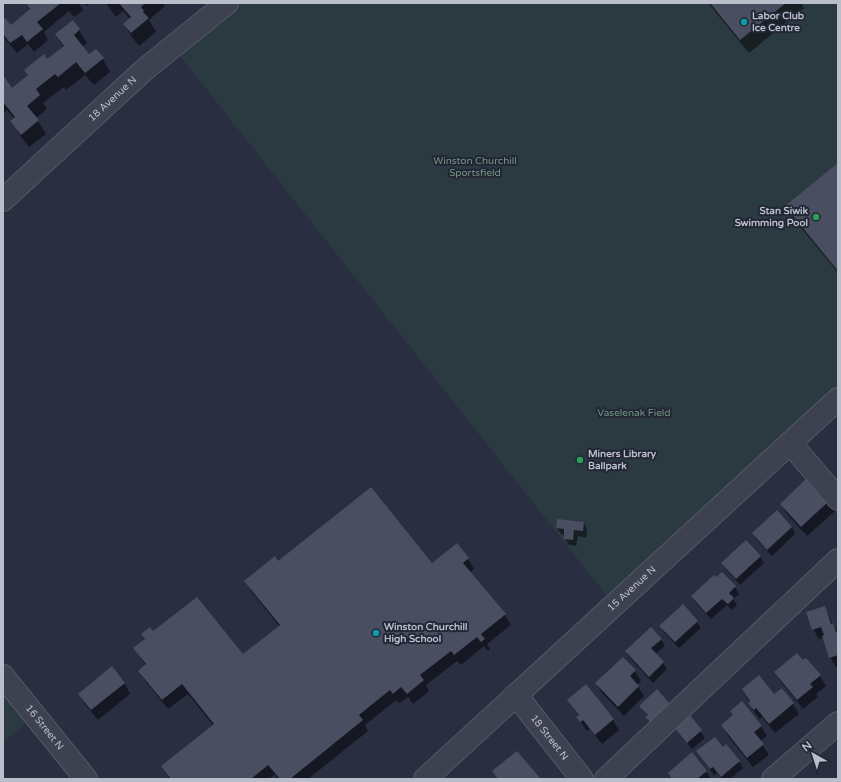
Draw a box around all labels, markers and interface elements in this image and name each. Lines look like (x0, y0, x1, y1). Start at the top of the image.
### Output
place label: Labor Club Ice Centre (752, 10, 805, 34)
marker: Labor Club Ice Centre (739, 17, 749, 27)
street label: 18 Avenue N (86, 74, 139, 124)
park label: Winston Churchill Sportsfield (433, 155, 517, 179)
place label: Stan Siwik Swimming Pool (735, 205, 809, 229)
marker: Stan Siwik Swimming Pool (811, 212, 821, 222)
park label: Vaselenak Field (597, 407, 671, 419)
place label: Miners Library Ballpark (588, 448, 657, 472)
marker: Miners Library Ballpark (575, 455, 585, 465)
street label: 15 Avenue N (605, 563, 659, 614)
place label: Winston Churchill High School (384, 621, 468, 645)
marker: Winston Churchill High School (371, 628, 381, 638)
street label: 16 Street N (23, 702, 66, 752)
street label: 18 Street N (528, 712, 571, 763)
north arrow (793, 734, 833, 774)
text: N (799, 739, 815, 754)

